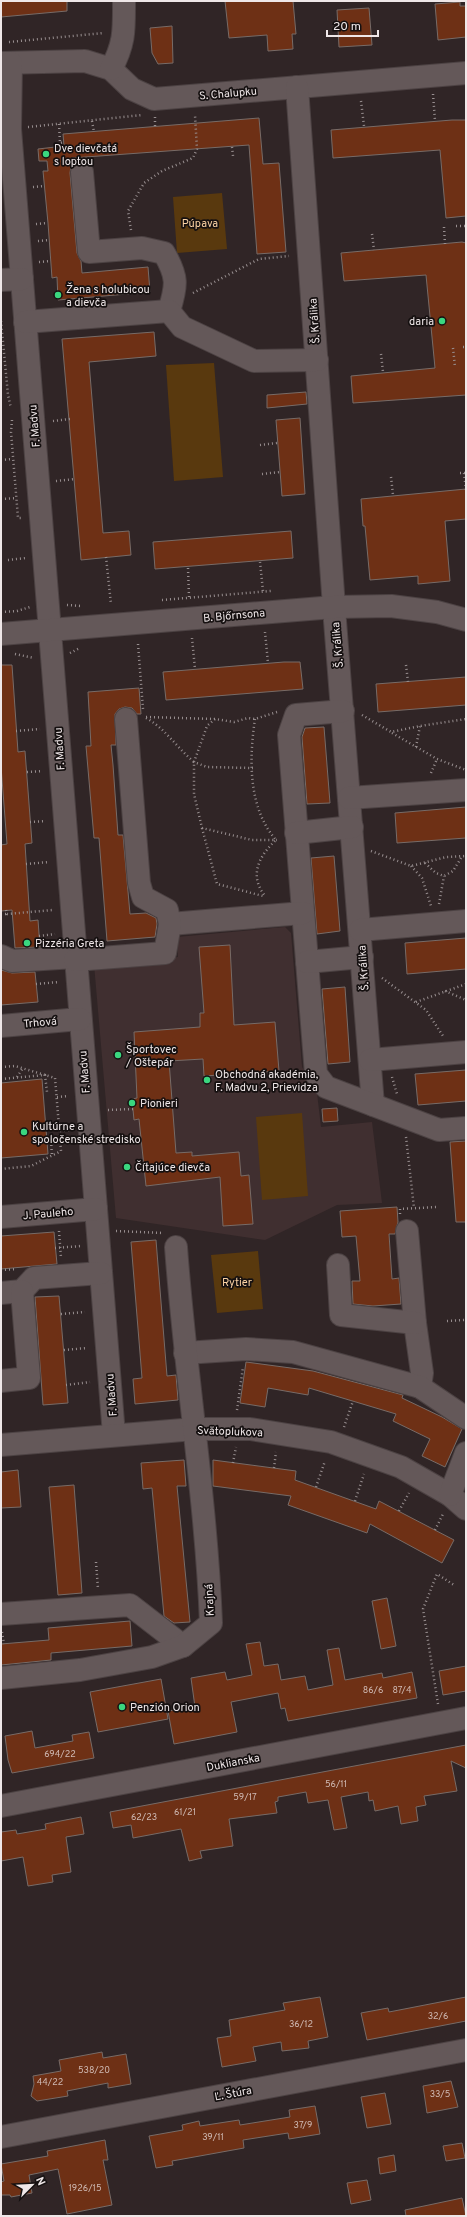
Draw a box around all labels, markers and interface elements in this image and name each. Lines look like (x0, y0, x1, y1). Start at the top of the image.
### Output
scale bar (327, 12, 378, 38)
text: 20 m (333, 19, 361, 35)
street label: S. Chalupku (199, 85, 258, 103)
place label: Dve dievčatá s loptou (54, 142, 117, 169)
marker: Dve dievčatá s loptou (41, 149, 51, 159)
park label: Púpava (182, 217, 218, 231)
place label: Žena s holubicou a dievča (66, 282, 150, 310)
marker: Žena s holubicou a dievča (53, 290, 63, 300)
street label: Š. Králika (305, 297, 324, 344)
place label: daria (409, 315, 434, 329)
marker: daria (437, 316, 447, 326)
street label: F. Madvu (26, 404, 44, 448)
street label: B. Bjőrnsona (203, 606, 266, 626)
street label: Š. Králika (328, 621, 347, 668)
street label: F. Madvu (52, 727, 68, 771)
place label: Pizzéria Greta (35, 937, 104, 951)
marker: Pizzéria Greta (22, 938, 32, 948)
street label: Š. Králika (354, 944, 373, 991)
street label: Trhová (23, 1015, 58, 1031)
place label: Športovec / Oštepár (125, 1042, 177, 1070)
street label: F. Madvu (76, 1050, 94, 1094)
marker: Športovec / Oštepár (113, 1050, 123, 1060)
place label: Obchodná akadémia, F. Madvu 2, Prievidza (215, 1068, 319, 1095)
marker: Obchodná akadémia, F. Madvu 2, Prievidza (202, 1075, 212, 1085)
place label: Pionieri (140, 1097, 178, 1111)
marker: Pionieri (127, 1098, 137, 1108)
place label: Kultúrne a spoločenské stredisko (32, 1120, 141, 1147)
marker: Kultúrne a spoločenské stredisko (19, 1127, 29, 1137)
place label: Čítajúce dievča (135, 1160, 210, 1175)
marker: Čítajúce dievča (122, 1162, 132, 1172)
street label: J. Pauleho (22, 1205, 74, 1223)
park label: Rytier (222, 1276, 253, 1290)
street label: F. Madvu (103, 1373, 121, 1417)
street label: Svätoplukova (197, 1424, 263, 1440)
street label: Krajná (202, 1583, 218, 1616)
house number: 86/6 (363, 1685, 383, 1696)
house number: 87/4 (392, 1685, 412, 1696)
place label: Penzión Orion (130, 1701, 200, 1715)
marker: Penzión Orion (117, 1702, 127, 1712)
house number: 694/22 (44, 1749, 76, 1760)
street label: Duklianska (205, 1751, 261, 1775)
house number: 56/11 (325, 1779, 347, 1790)
house number: 59/17 (233, 1792, 257, 1803)
house number: 61/21 (174, 1807, 196, 1818)
house number: 62/23 (131, 1812, 157, 1823)
house number: 32/6 (428, 2011, 448, 2022)
house number: 36/12 (289, 2019, 313, 2030)
house number: 538/20 (78, 2065, 110, 2076)
house number: 44/22 (37, 2077, 63, 2088)
street label: Ľ. Štúra (213, 2082, 253, 2104)
house number: 33/5 (430, 2089, 450, 2100)
house number: 37/9 (294, 2120, 312, 2131)
house number: 39/11 (202, 2132, 224, 2143)
north arrow (12, 2165, 52, 2205)
text: N (32, 2175, 48, 2188)
house number: 1926/15 (69, 2183, 101, 2194)

